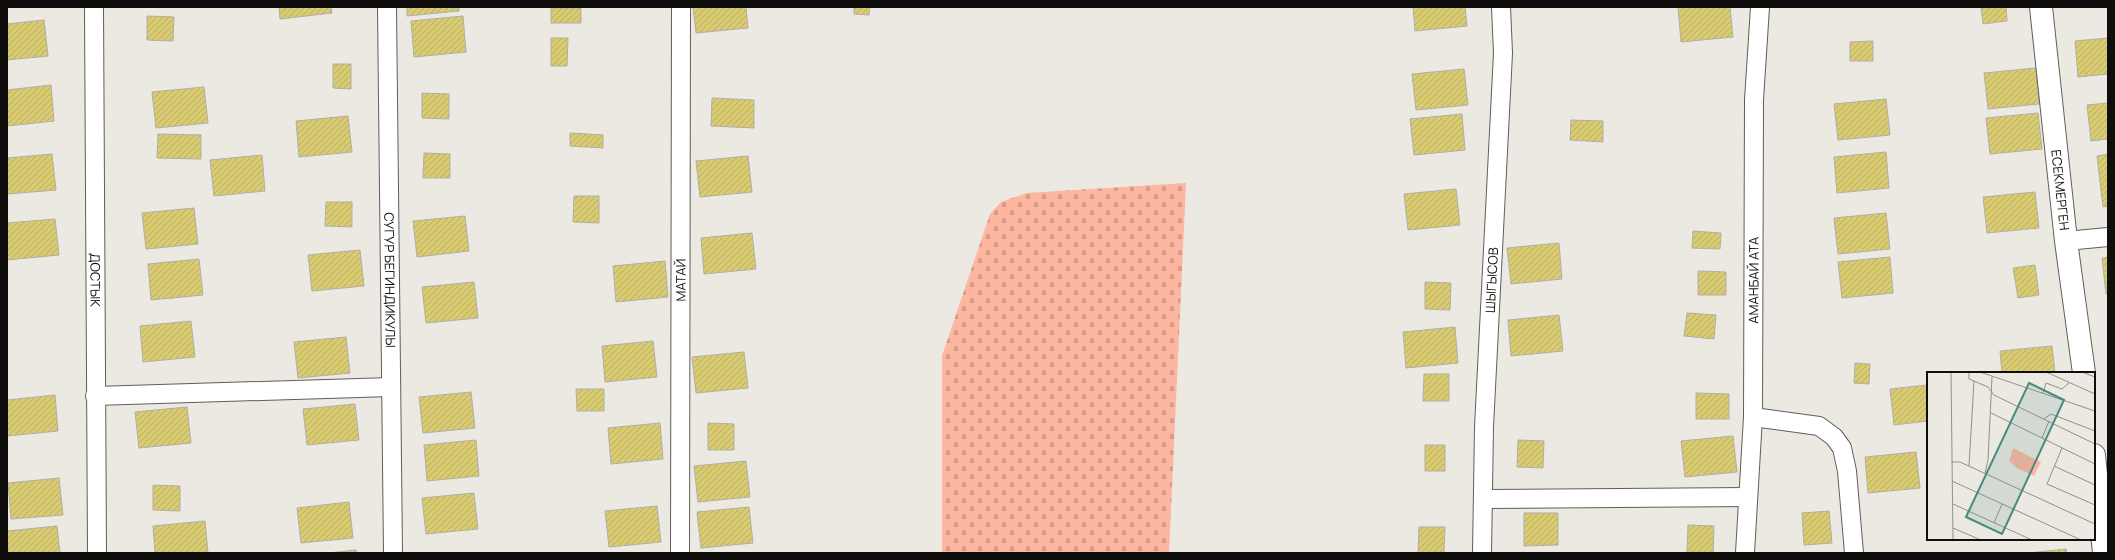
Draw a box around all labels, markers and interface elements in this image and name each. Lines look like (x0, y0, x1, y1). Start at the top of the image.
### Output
street label: EСЕКМЕРГЕН (2047, 149, 2074, 231)
street label: СУГУР БЕГИНДИКУЛЫ (380, 212, 400, 348)
street label: АМАНБАЙ АТА (1744, 237, 1763, 324)
street label: ШЫГЫСОВ (1481, 247, 1502, 314)
street label: ДОСТЫК (86, 253, 105, 307)
street label: МАТАЙ (671, 258, 690, 302)
inset map (1927, 372, 2095, 540)

